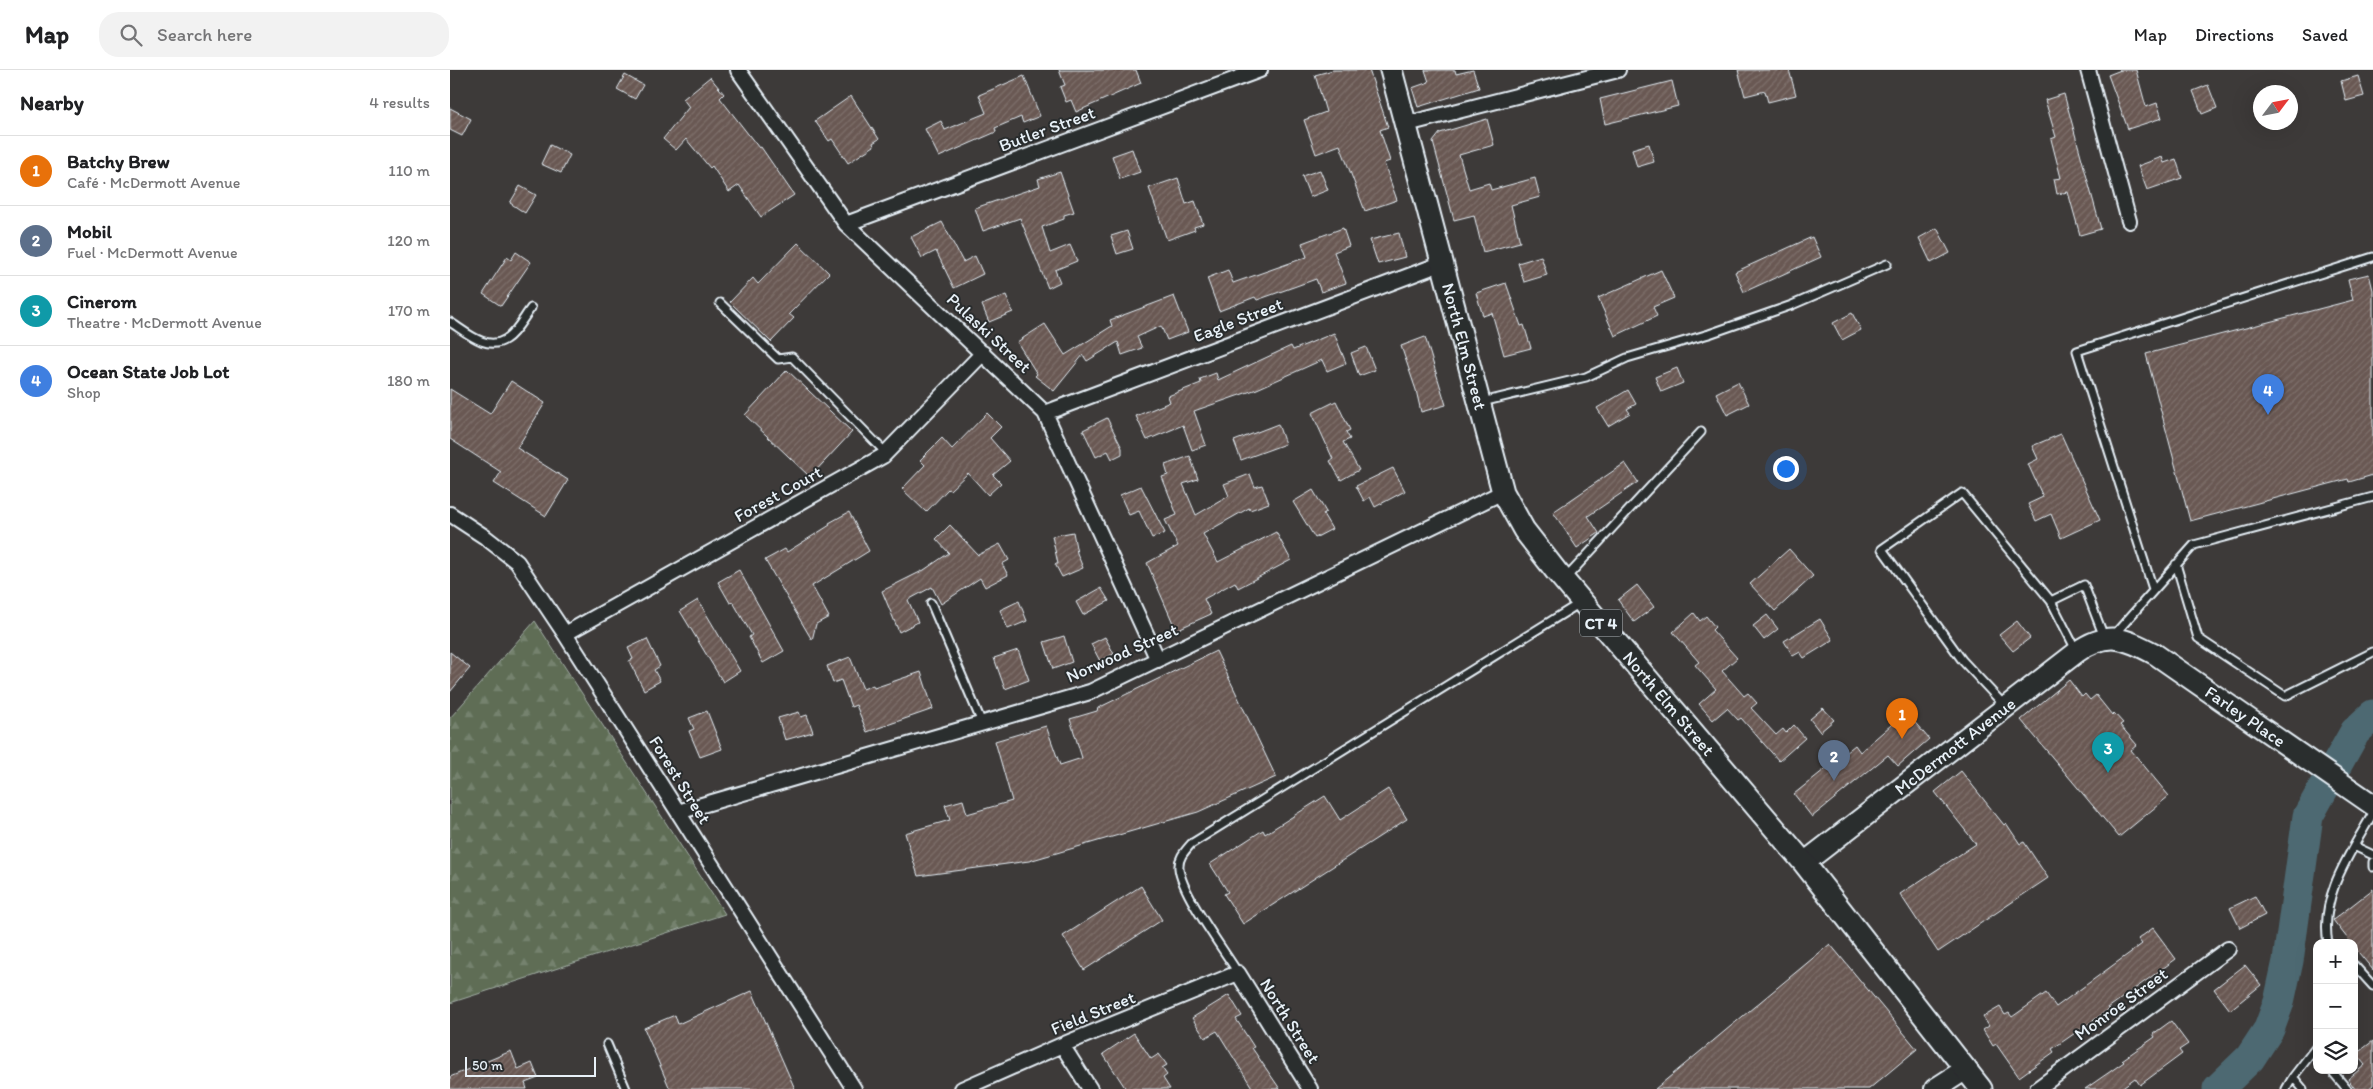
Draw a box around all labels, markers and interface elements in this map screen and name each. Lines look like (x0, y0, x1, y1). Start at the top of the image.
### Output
search box (99, 12, 449, 57)
text: Map (25, 20, 69, 49)
icon: search (117, 21, 145, 49)
text: Search here (157, 23, 252, 46)
text: Map (2134, 24, 2167, 46)
text: Directions (2195, 24, 2274, 46)
text: Saved (2302, 24, 2348, 46)
north arrow (2253, 85, 2298, 130)
text: Nearby (20, 90, 84, 115)
text: 4 results (369, 93, 430, 112)
street label: Butler Street (996, 101, 1098, 157)
text: Batchy Brew (67, 150, 170, 173)
text: 1 (32, 161, 40, 180)
text: 110 m (388, 161, 430, 180)
text: Café · McDermott Avenue (67, 173, 240, 192)
text: Mobil (67, 220, 112, 243)
text: 2 (32, 231, 40, 250)
text: 120 m (387, 231, 430, 250)
text: Fuel · McDermott Avenue (67, 243, 238, 262)
street label: North Elm Street (1437, 281, 1492, 413)
street label: Pulaski Street (942, 288, 1036, 378)
text: Cinerom (67, 290, 137, 313)
street label: Eagle Street (1190, 293, 1286, 347)
text: 3 (32, 301, 40, 320)
text: 170 m (388, 301, 430, 320)
text: Theatre · McDermott Avenue (67, 313, 262, 332)
text: Ocean State Job Lot (67, 360, 230, 383)
text: 4 (31, 371, 41, 390)
text: 180 m (387, 371, 430, 390)
pin: 4 (2252, 374, 2284, 415)
text: Shop (67, 383, 101, 402)
your location (1773, 456, 1799, 482)
street label: Forest Court (730, 461, 826, 527)
road number: CT 4 (1580, 610, 1622, 636)
street label: Norwood Street (1062, 618, 1182, 688)
street label: North Elm Street (1618, 647, 1719, 761)
street label: Farley Place (2201, 681, 2290, 752)
street label: McDermott Avenue (1890, 693, 2020, 800)
pin: 1 (1886, 698, 1918, 739)
street label: Forest Street (644, 732, 716, 828)
pin: 3 (2092, 732, 2124, 773)
pin: 2 (1818, 740, 1850, 781)
map controls (2313, 939, 2358, 1074)
button: + (2313, 939, 2358, 984)
street label: Monroe Street (2070, 963, 2172, 1045)
street label: North Street (1255, 974, 1325, 1068)
button: − (2313, 984, 2358, 1029)
street label: Field Street (1048, 986, 1139, 1040)
button: layers (2313, 1029, 2358, 1074)
scale bar (465, 1054, 596, 1077)
text: 50 m (472, 1057, 503, 1074)

